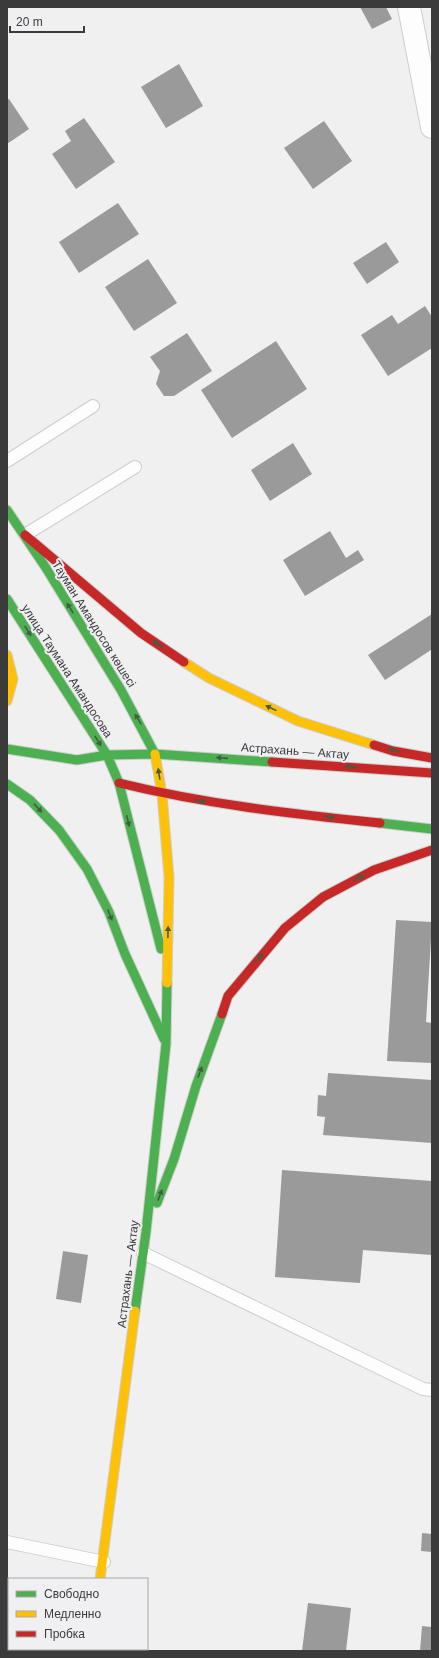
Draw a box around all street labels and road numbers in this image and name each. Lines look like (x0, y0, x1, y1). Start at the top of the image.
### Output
street label: Тауман Амандосов көшесі (49, 558, 139, 690)
street label: улица Таумана Амандосова (19, 602, 116, 741)
street label: Астрахань — Актау (241, 740, 349, 762)
street label: Астрахань — Актау (114, 1219, 142, 1329)

